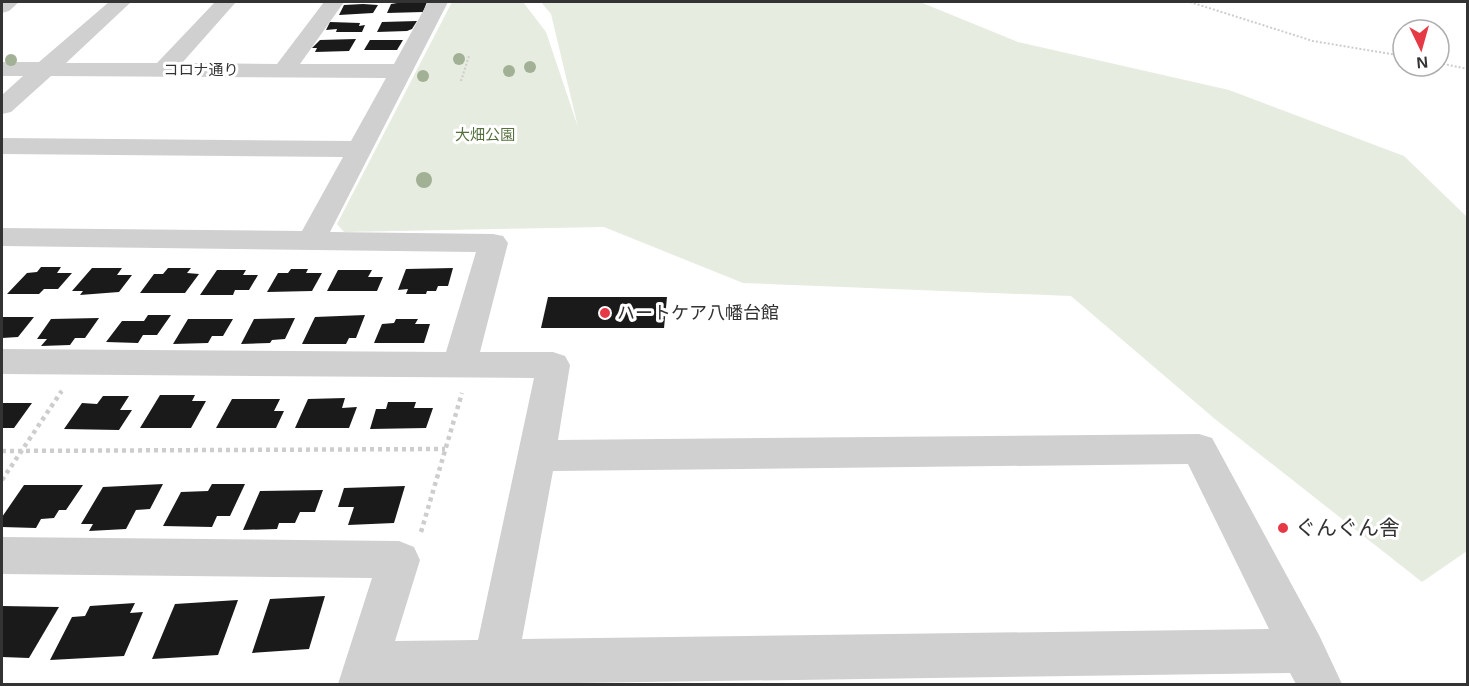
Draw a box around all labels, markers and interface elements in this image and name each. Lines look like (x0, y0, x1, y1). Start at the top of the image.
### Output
north arrow (1391, 18, 1451, 78)
text: N (1416, 53, 1429, 71)
street label: コロナ通り (163, 61, 239, 78)
park label: 大畑公園 (455, 126, 515, 143)
place label: ハートケア八幡台館 (617, 303, 779, 323)
marker: ハートケア八幡台館 (598, 306, 612, 320)
place label: ぐんぐん舎 (1295, 516, 1400, 539)
marker: ぐんぐん舎 (1276, 521, 1290, 535)

